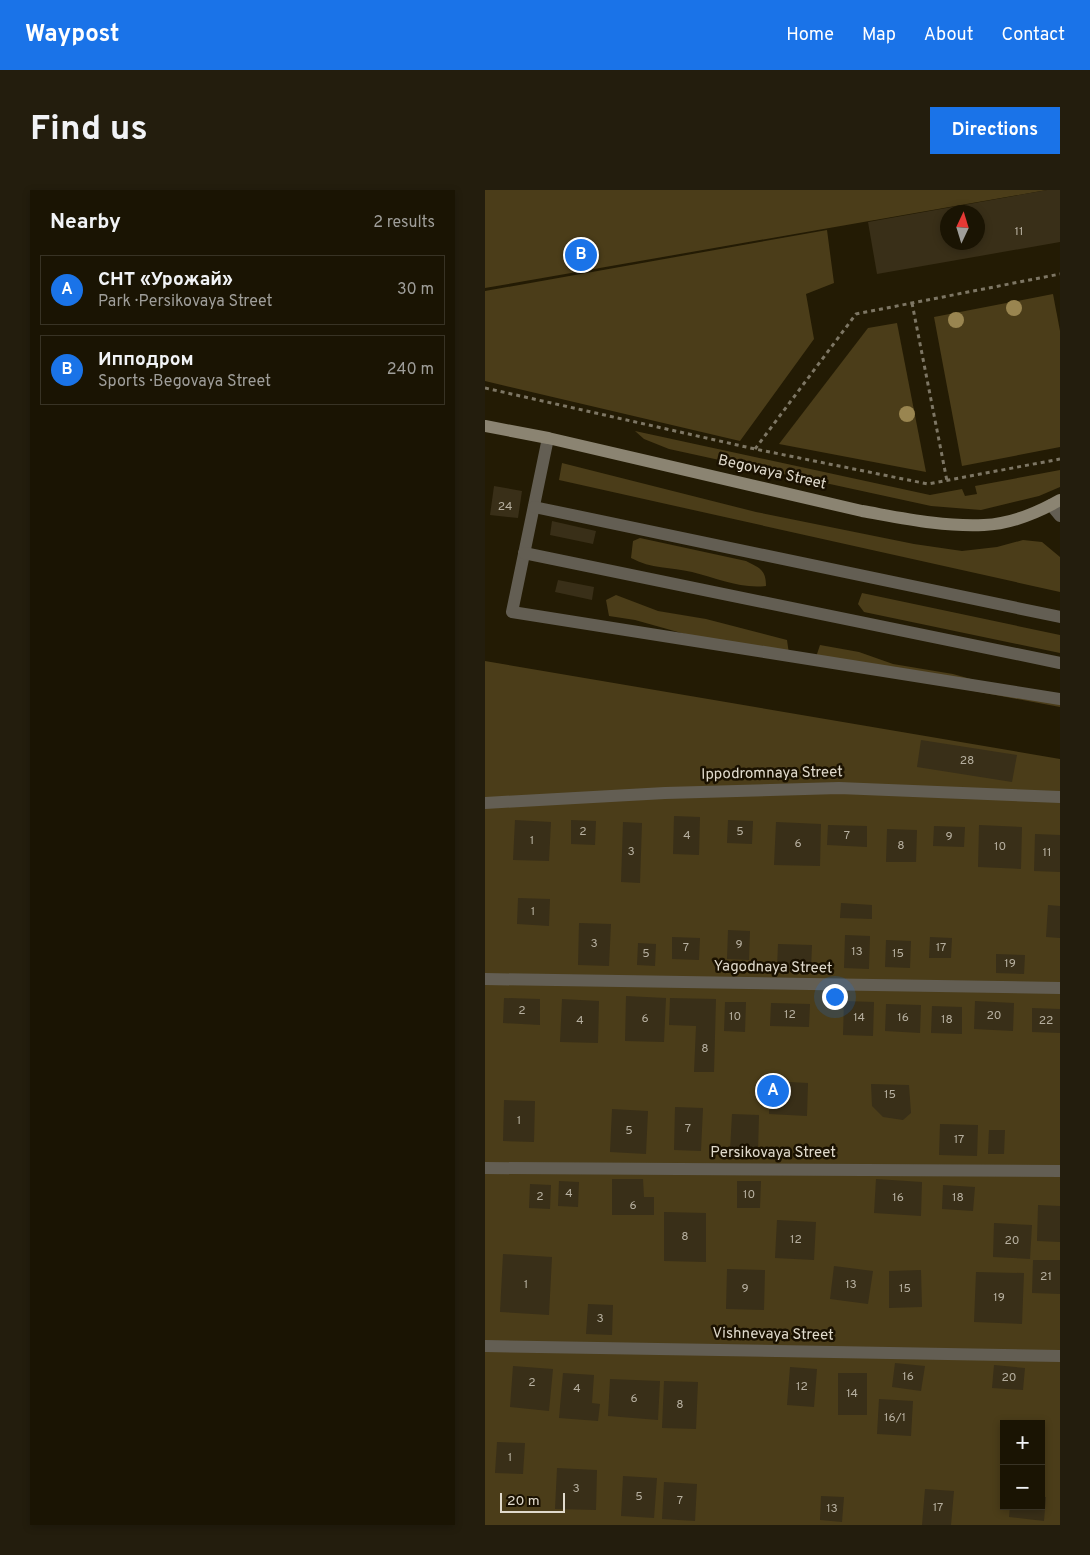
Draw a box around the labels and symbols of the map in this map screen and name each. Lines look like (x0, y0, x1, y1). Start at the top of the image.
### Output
north arrow (940, 205, 985, 250)
house number: 11 (1015, 224, 1023, 240)
pin: B (565, 236, 597, 274)
street label: Begovaya Street (716, 451, 828, 495)
house number: 24 (498, 499, 512, 515)
house number: 28 (960, 753, 974, 769)
street label: Ippodromnaya Street (701, 763, 843, 785)
house number: 2 (579, 824, 587, 840)
house number: 5 (736, 824, 744, 840)
house number: 4 (683, 828, 691, 844)
house number: 7 (844, 828, 850, 844)
house number: 9 (945, 829, 953, 845)
house number: 1 (530, 833, 534, 849)
house number: 6 (794, 836, 802, 852)
house number: 8 (897, 838, 905, 854)
house number: 10 (994, 839, 1006, 855)
house number: 3 (627, 844, 635, 860)
house number: 11 (1043, 845, 1051, 861)
house number: 1 (531, 904, 535, 920)
house number: 3 (590, 936, 598, 952)
house number: 9 (735, 937, 743, 953)
house number: 7 (683, 940, 689, 956)
house number: 17 (936, 940, 946, 956)
house number: 13 (851, 944, 863, 960)
house number: 5 (642, 946, 650, 962)
house number: 15 (892, 946, 904, 962)
house number: 19 (1004, 956, 1016, 972)
street label: Yagodnaya Street (713, 957, 833, 979)
your location (822, 984, 848, 1010)
house number: 2 (518, 1003, 526, 1019)
house number: 12 (784, 1007, 796, 1023)
house number: 20 (986, 1008, 1002, 1024)
house number: 10 (729, 1009, 741, 1025)
house number: 14 (853, 1010, 865, 1026)
house number: 16 (897, 1010, 909, 1026)
house number: 6 (641, 1011, 649, 1027)
house number: 18 (941, 1012, 953, 1028)
house number: 4 (576, 1013, 584, 1029)
house number: 22 (1039, 1013, 1053, 1029)
house number: 8 (701, 1041, 709, 1057)
pin: A (757, 1072, 789, 1110)
house number: 15 (884, 1087, 896, 1103)
house number: 1 (517, 1113, 521, 1129)
house number: 7 (685, 1121, 691, 1137)
house number: 5 (625, 1123, 633, 1139)
house number: 17 (954, 1132, 964, 1148)
street label: Persikovaya Street (710, 1144, 836, 1163)
house number: 4 (565, 1186, 573, 1202)
house number: 10 (743, 1187, 755, 1203)
house number: 2 (536, 1189, 544, 1205)
house number: 16 (892, 1190, 904, 1206)
house number: 18 (952, 1190, 964, 1206)
house number: 6 (629, 1198, 637, 1214)
house number: 8 (681, 1229, 689, 1245)
house number: 12 (790, 1232, 802, 1248)
house number: 20 (1004, 1233, 1020, 1249)
house number: 21 (1040, 1269, 1052, 1285)
house number: 1 (524, 1277, 528, 1293)
house number: 13 (845, 1277, 857, 1293)
house number: 9 (741, 1281, 749, 1297)
house number: 15 (899, 1281, 911, 1297)
house number: 19 (993, 1290, 1005, 1306)
house number: 3 (596, 1311, 604, 1327)
street label: Vishnevaya Street (712, 1324, 834, 1346)
house number: 16 (902, 1369, 914, 1385)
house number: 20 (1001, 1370, 1017, 1386)
house number: 2 (528, 1375, 536, 1391)
house number: 12 (796, 1379, 808, 1395)
house number: 4 (573, 1381, 581, 1397)
house number: 14 (846, 1386, 858, 1402)
house number: 6 (630, 1391, 638, 1407)
house number: 8 (676, 1397, 684, 1413)
house number: 16/1 (884, 1410, 906, 1426)
house number: 1 (508, 1450, 512, 1466)
house number: 3 (572, 1481, 580, 1497)
house number: 5 (635, 1489, 643, 1505)
scale bar (500, 1490, 565, 1513)
house number: 7 (677, 1493, 683, 1509)
house number: 17 (933, 1500, 943, 1516)
house number: 13 (826, 1501, 838, 1517)

